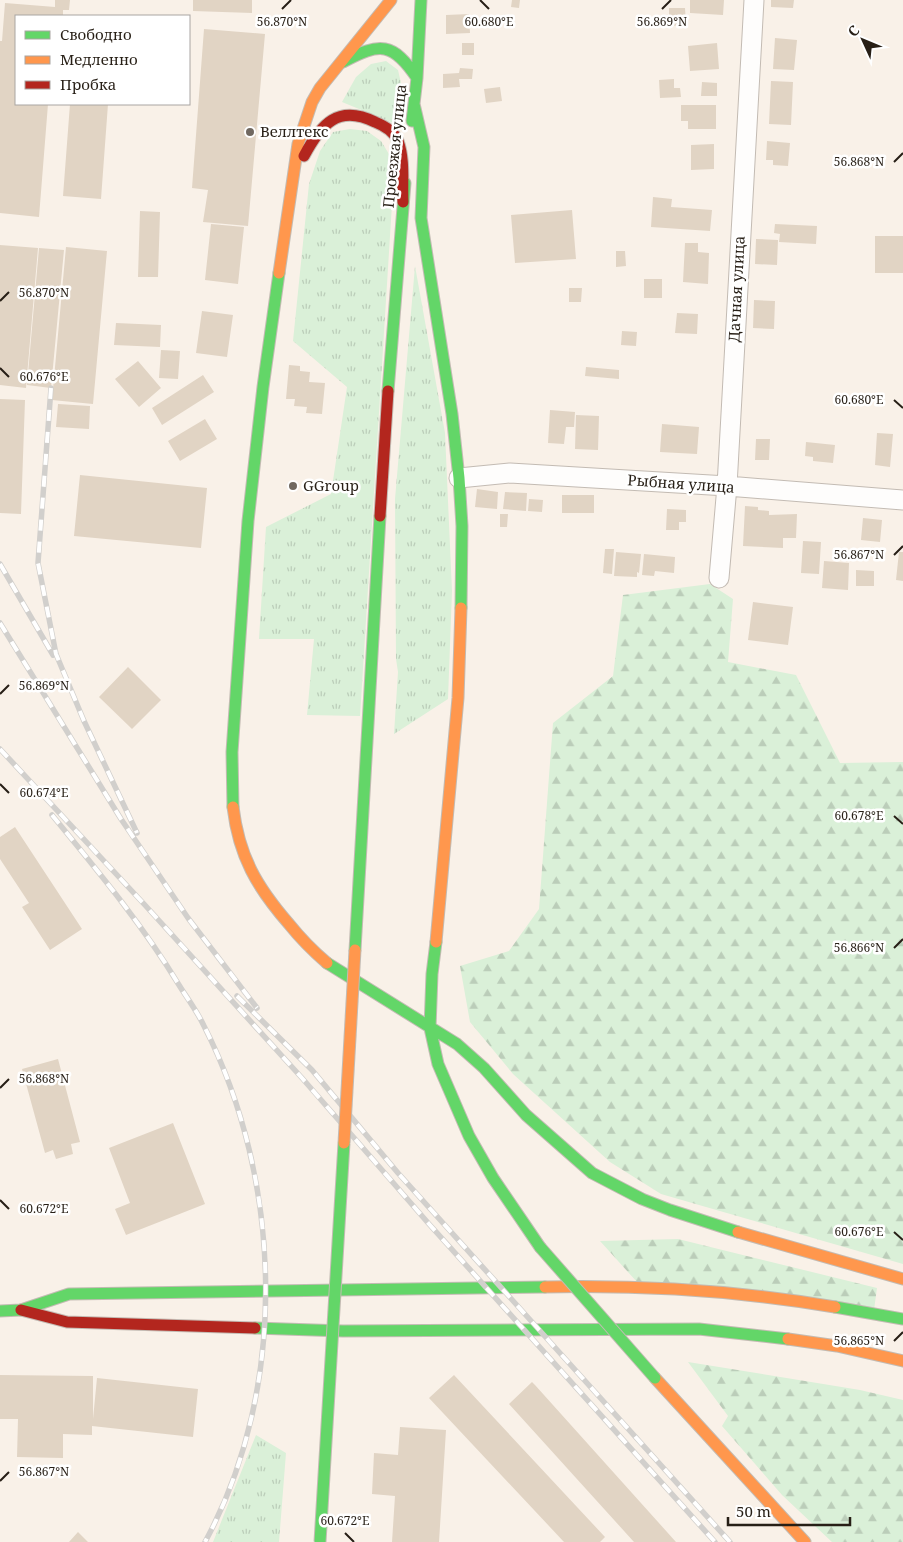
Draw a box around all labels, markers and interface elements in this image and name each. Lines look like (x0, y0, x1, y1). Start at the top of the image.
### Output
text: 56.870°N (257, 13, 307, 30)
text: 60.680°E (465, 13, 513, 30)
text: 56.869°N (637, 13, 687, 30)
legend (15, 15, 190, 105)
north arrow (838, 15, 888, 65)
text: С (843, 21, 863, 41)
text: Свободно (60, 24, 132, 44)
text: Медленно (60, 49, 138, 69)
text: Пробка (60, 74, 116, 94)
street label: Проезжая улица (378, 83, 410, 209)
place label: Веллтекс (260, 121, 328, 141)
marker: Веллтекс (244, 126, 256, 138)
text: 56.868°N (834, 153, 884, 170)
street label: Дачная улица (723, 235, 749, 343)
text: 56.870°N (19, 284, 69, 301)
text: 60.676°E (20, 368, 68, 385)
text: 60.680°E (835, 391, 883, 408)
street label: Рыбная улица (627, 469, 735, 497)
place label: GGroup (303, 475, 359, 495)
marker: GGroup (287, 480, 299, 492)
text: 56.867°N (834, 546, 884, 563)
text: 56.869°N (19, 677, 69, 694)
text: 60.674°E (20, 784, 68, 801)
text: 60.678°E (835, 807, 883, 824)
text: 56.866°N (834, 939, 884, 956)
text: 56.868°N (19, 1070, 69, 1087)
text: 60.672°E (20, 1200, 68, 1217)
text: 60.676°E (835, 1223, 883, 1240)
text: 56.865°N (834, 1332, 884, 1349)
text: 56.867°N (19, 1463, 69, 1480)
scale bar (728, 1494, 850, 1526)
text: 50 m (736, 1501, 771, 1521)
text: 60.672°E (321, 1512, 369, 1529)

